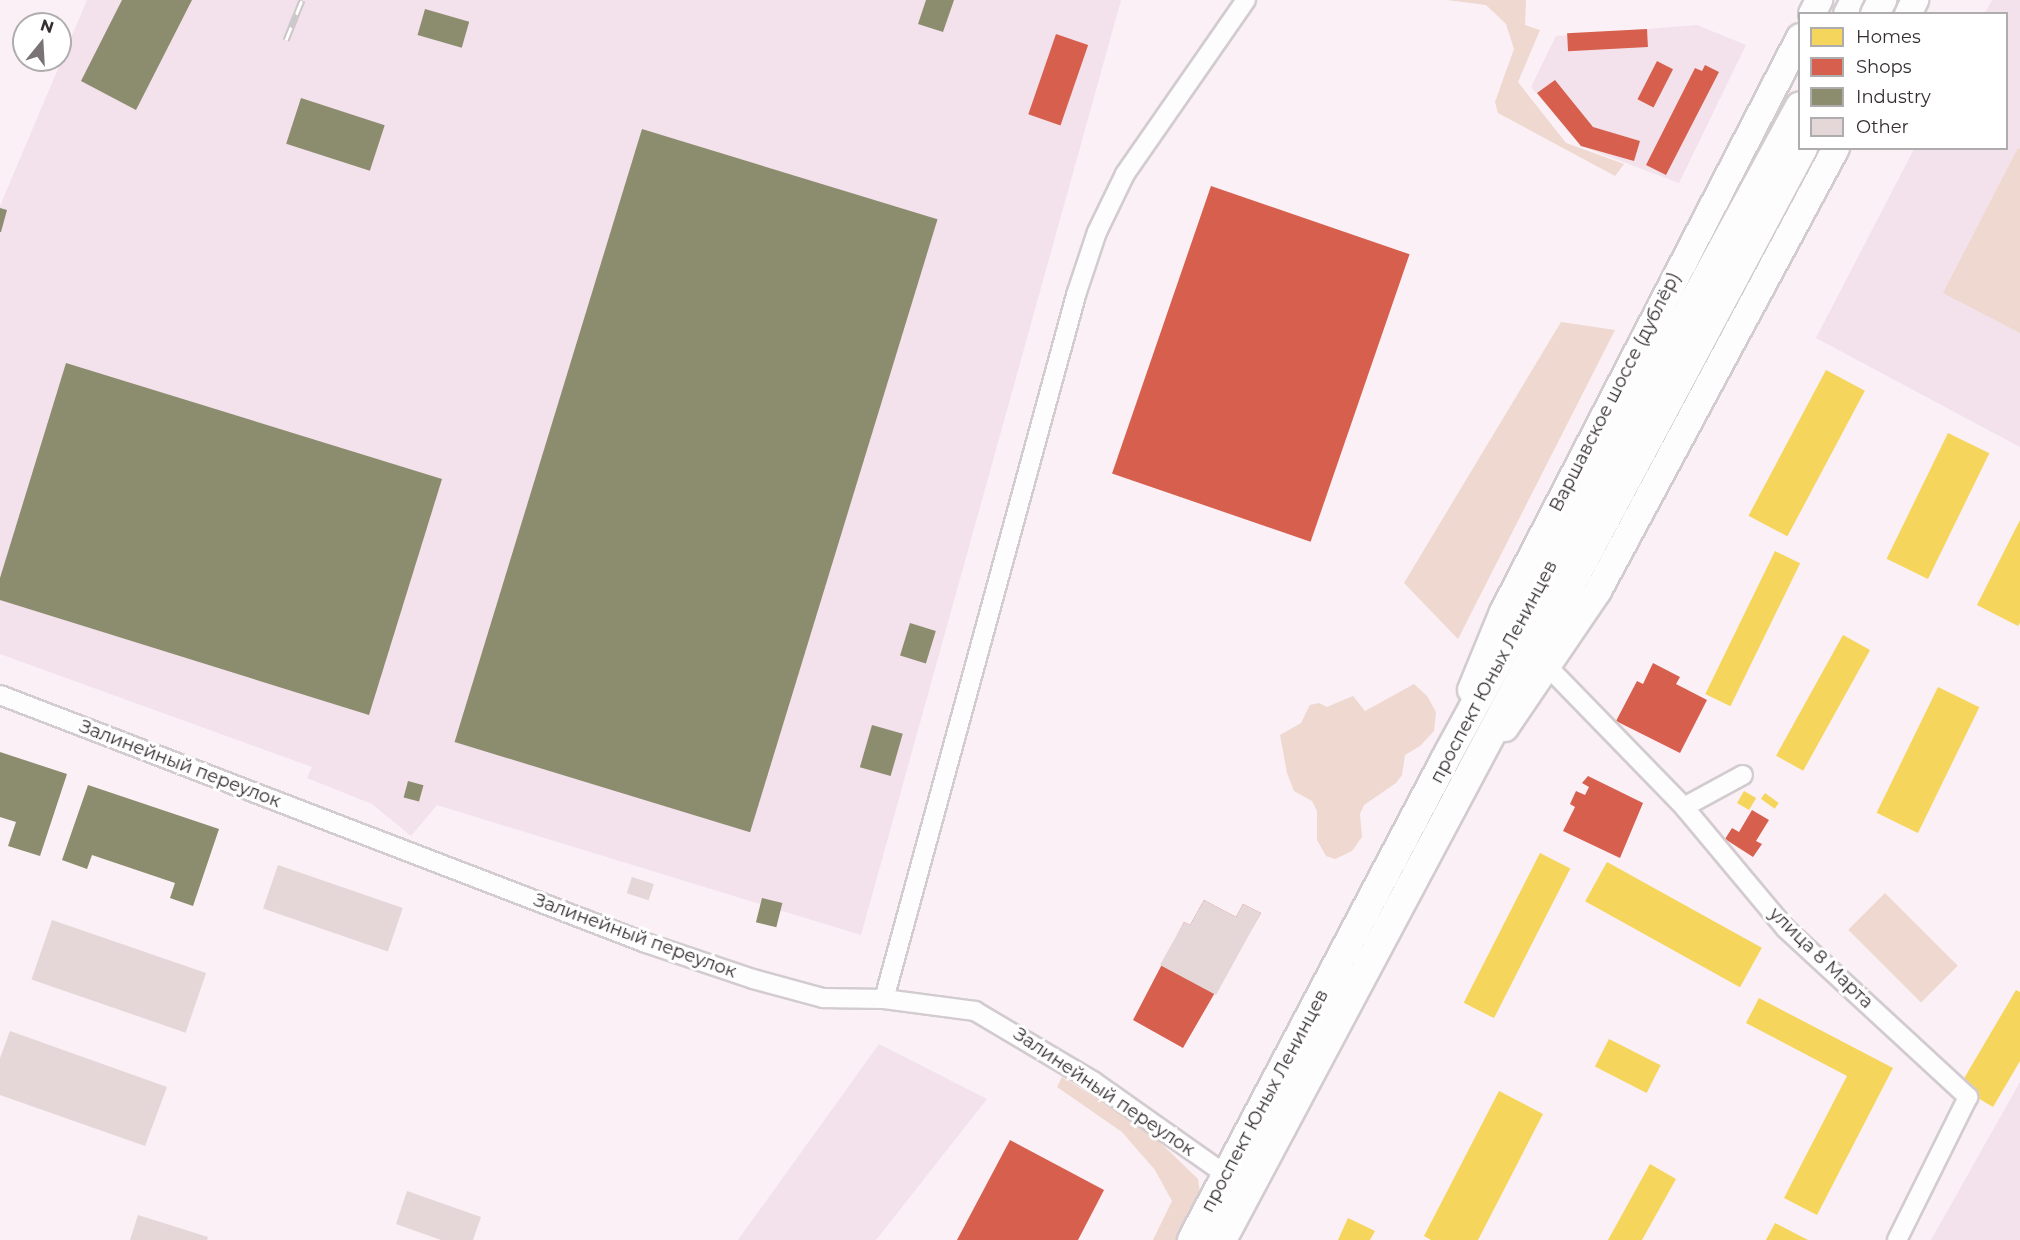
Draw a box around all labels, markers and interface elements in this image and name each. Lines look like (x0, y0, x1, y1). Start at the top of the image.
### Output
north arrow (12, 12, 72, 72)
legend (1798, 12, 2008, 150)
text: N (38, 15, 56, 37)
text: Homes (1856, 26, 1921, 48)
text: Shops (1856, 56, 1912, 78)
text: Industry (1856, 86, 1931, 108)
text: Other (1856, 116, 1909, 138)
street label: Варшавское шоссе (дублёр) (1545, 269, 1685, 515)
street label: проспект Юных Ленинцев (1426, 557, 1562, 787)
street label: Залинейный переулок (76, 716, 284, 812)
street label: Залинейный переулок (531, 889, 739, 983)
street label: улица 8 Марта (1765, 903, 1877, 1013)
street label: проспект Юных Ленинцев (1197, 986, 1333, 1216)
street label: Залинейный переулок (1009, 1023, 1199, 1161)

